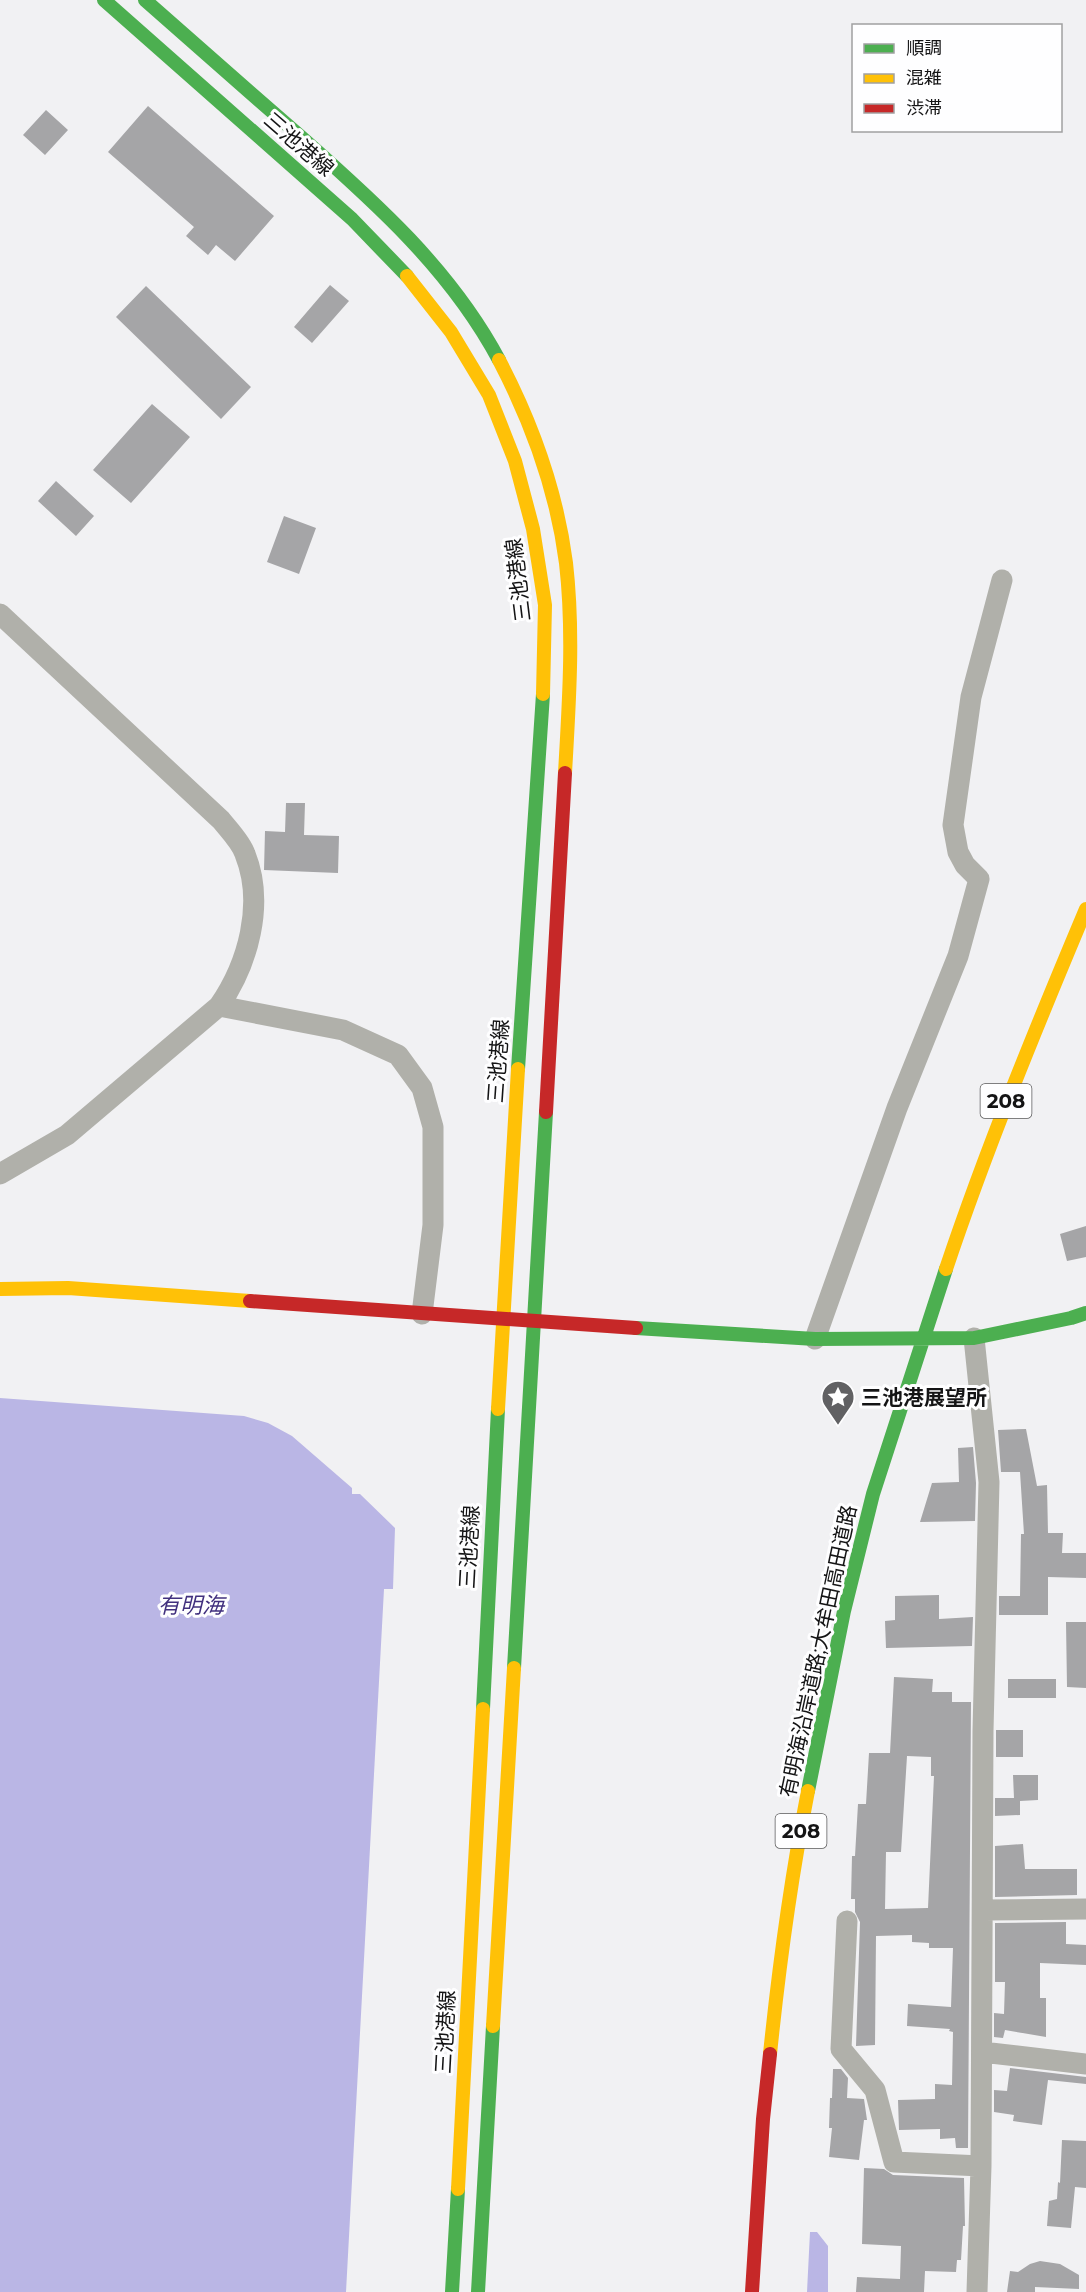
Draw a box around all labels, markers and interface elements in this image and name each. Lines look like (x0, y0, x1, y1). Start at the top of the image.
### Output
legend (852, 24, 1062, 132)
text: 順調 (906, 37, 942, 59)
text: 混雑 (906, 67, 942, 89)
text: 渋滞 (906, 97, 942, 119)
street label: 三池港線 (259, 107, 339, 181)
street label: 三池港線 (500, 537, 536, 623)
street label: 三池港線 (483, 1018, 513, 1104)
road number: 208 (980, 1084, 1032, 1118)
place icon: 三池港展望所 (820, 1379, 856, 1426)
place label: 三池港展望所 (861, 1385, 987, 1410)
street label: 有明海沿岸道路;大牟田高田道路 (775, 1502, 861, 1800)
street label: 三池港線 (454, 1504, 484, 1590)
water label: 有明海 (158, 1592, 227, 1619)
road number: 208 (776, 1814, 826, 1848)
street label: 三池港線 (430, 1989, 460, 2075)

